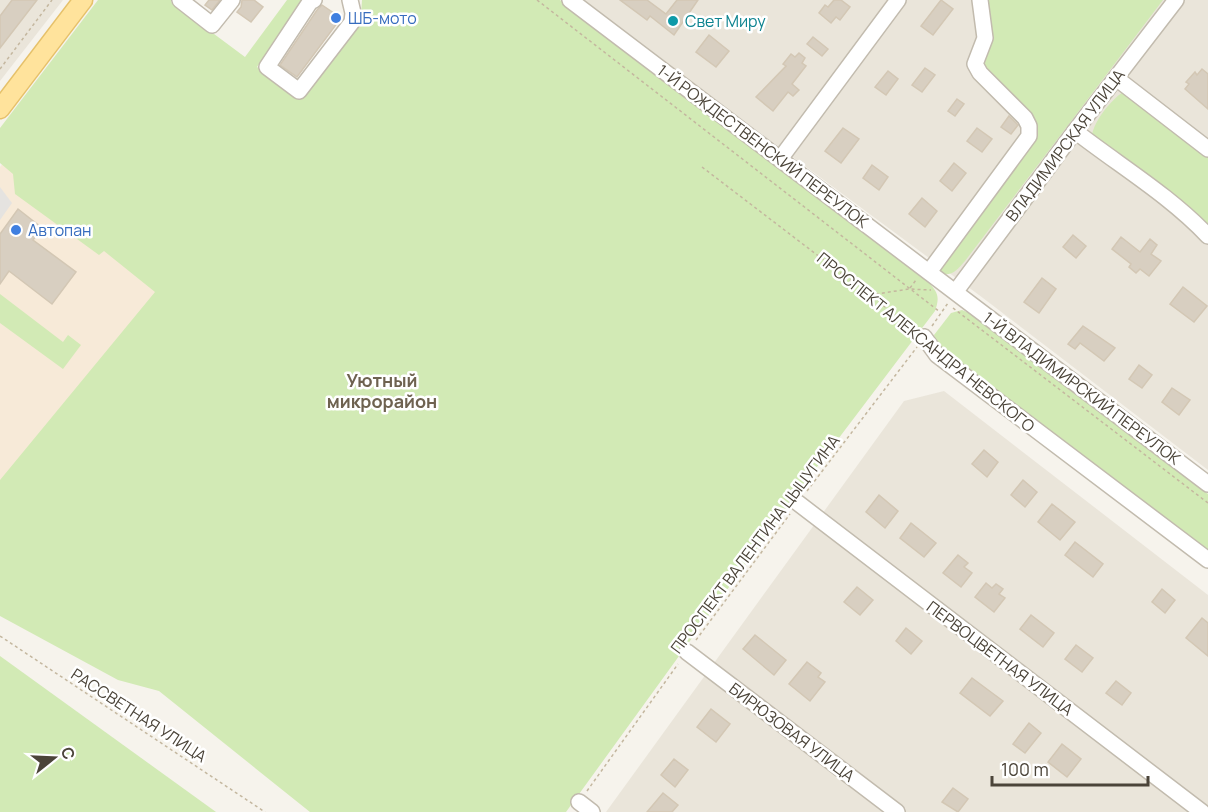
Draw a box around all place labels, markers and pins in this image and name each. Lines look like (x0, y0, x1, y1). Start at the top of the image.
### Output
place label: ШБ-мото (348, 7, 417, 29)
place label: Свет Миру (685, 10, 766, 32)
marker: ШБ-мото (329, 11, 343, 25)
marker: Свет Миру (666, 14, 680, 28)
place label: Автопан (28, 219, 92, 241)
marker: Автопан (9, 223, 23, 237)

